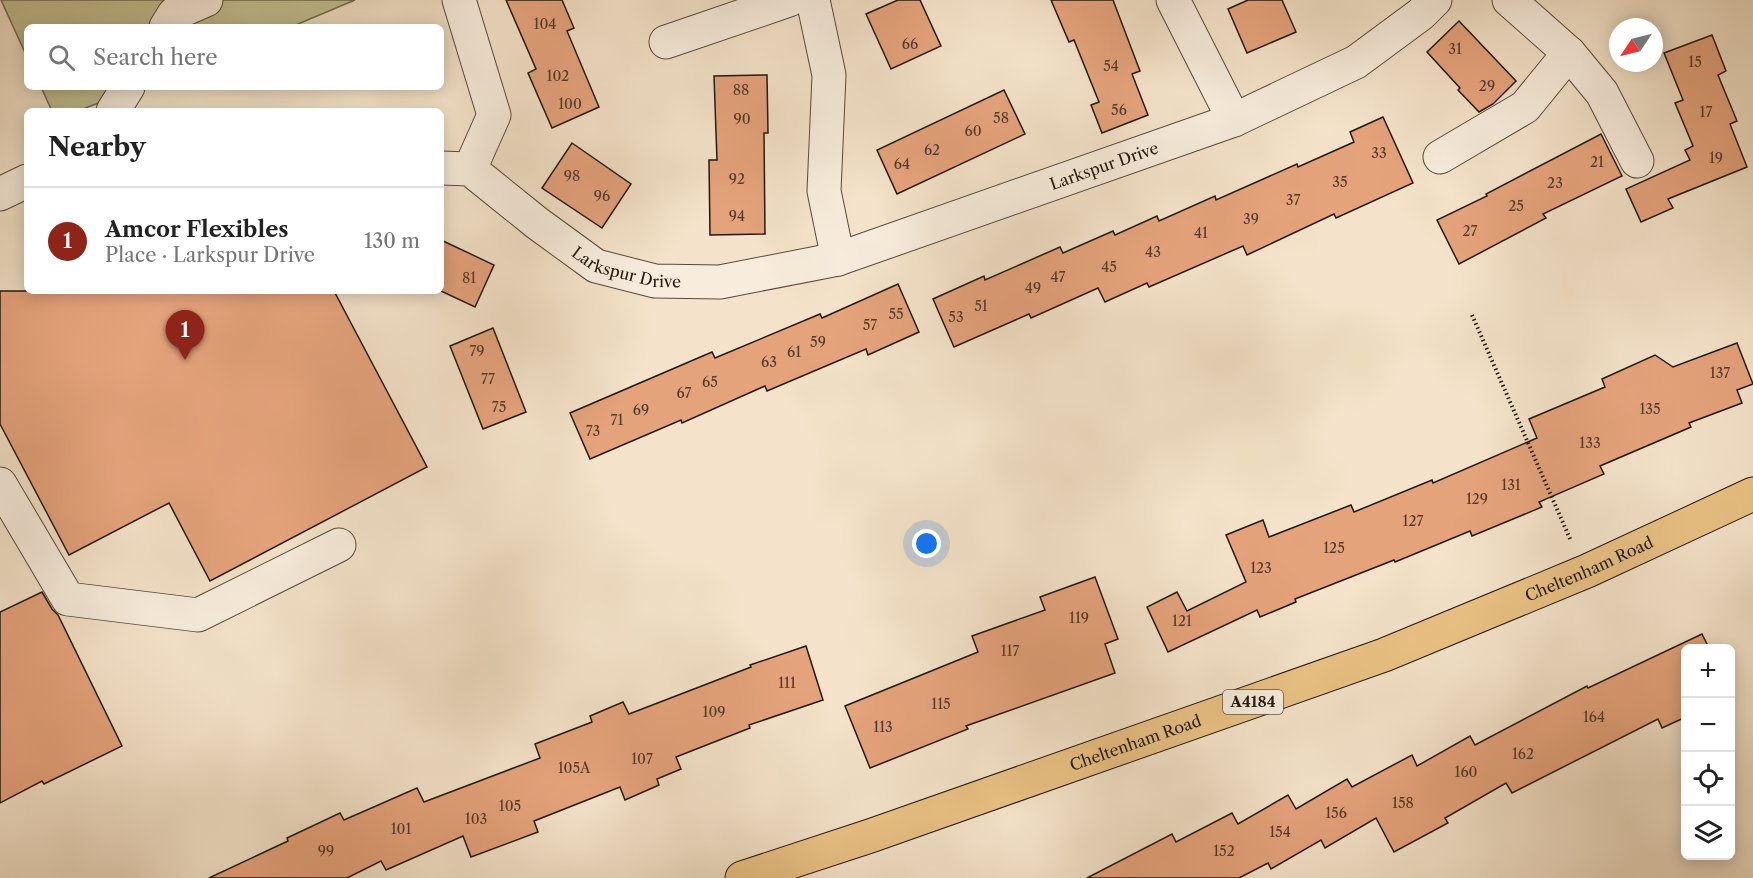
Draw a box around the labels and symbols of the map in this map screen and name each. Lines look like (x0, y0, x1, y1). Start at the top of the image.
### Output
house number: 104 (534, 15, 556, 33)
north arrow (1609, 18, 1663, 72)
house number: 66 (902, 35, 918, 53)
house number: 31 (1448, 40, 1462, 58)
house number: 15 (1688, 53, 1702, 71)
house number: 54 (1103, 57, 1119, 75)
house number: 102 (547, 67, 569, 85)
house number: 29 (1479, 77, 1495, 95)
house number: 88 (733, 81, 749, 99)
house number: 100 (558, 95, 582, 113)
house number: 56 (1111, 101, 1127, 119)
house number: 17 (1700, 103, 1712, 121)
house number: 58 (993, 109, 1009, 127)
house number: 90 (733, 110, 751, 128)
house number: 60 (964, 122, 982, 140)
street label: Larkspur Drive (1047, 137, 1161, 194)
house number: 62 (924, 141, 940, 159)
house number: 33 (1371, 144, 1387, 162)
house number: 19 (1709, 149, 1723, 167)
house number: 21 (1590, 153, 1604, 171)
house number: 64 (894, 155, 910, 173)
house number: 98 (564, 167, 580, 185)
house number: 92 (729, 170, 745, 188)
house number: 35 (1332, 173, 1348, 191)
house number: 23 (1547, 174, 1563, 192)
house number: 96 (594, 187, 610, 205)
house number: 37 (1286, 191, 1300, 209)
house number: 25 (1508, 197, 1524, 215)
house number: 94 (729, 207, 745, 225)
house number: 39 (1243, 210, 1259, 228)
house number: 27 (1463, 222, 1478, 240)
house number: 41 (1194, 224, 1208, 242)
street label: Larkspur Drive (568, 242, 681, 291)
house number: 43 (1145, 243, 1161, 261)
house number: 45 (1101, 258, 1117, 276)
house number: 47 (1051, 268, 1066, 286)
house number: 81 (462, 269, 476, 287)
house number: 49 (1025, 279, 1041, 297)
house number: 51 (974, 297, 988, 315)
house number: 55 (888, 305, 904, 323)
house number: 53 (948, 308, 964, 326)
pin: 1 (166, 310, 204, 360)
house number: 57 (863, 316, 877, 334)
house number: 59 (810, 333, 826, 351)
house number: 79 (469, 342, 485, 360)
house number: 61 (787, 343, 801, 361)
house number: 63 (761, 353, 777, 371)
house number: 137 (1710, 364, 1730, 382)
house number: 77 (481, 370, 495, 388)
house number: 65 (702, 373, 718, 391)
house number: 67 (677, 384, 692, 402)
house number: 75 (492, 398, 506, 416)
house number: 135 (1639, 400, 1661, 418)
house number: 69 (633, 401, 649, 419)
house number: 71 (611, 411, 623, 429)
house number: 73 (586, 422, 600, 440)
house number: 133 (1579, 434, 1601, 452)
house number: 131 (1501, 476, 1521, 494)
house number: 129 (1466, 490, 1488, 508)
house number: 127 (1403, 512, 1424, 530)
your location (912, 529, 941, 558)
street label: Cheltenham Road (1522, 532, 1656, 606)
house number: 125 (1323, 539, 1345, 557)
house number: 123 (1250, 559, 1272, 577)
house number: 119 (1069, 609, 1089, 627)
house number: 121 (1172, 612, 1192, 630)
house number: 117 (1001, 642, 1019, 660)
house number: 111 (778, 674, 796, 692)
road number: A4184 (1223, 690, 1283, 714)
house number: 115 (931, 695, 951, 713)
house number: 109 (703, 703, 725, 721)
house number: 164 (1583, 708, 1605, 726)
street label: Cheltenham Road (1067, 710, 1204, 775)
house number: 113 (873, 718, 893, 736)
house number: 162 (1512, 745, 1534, 763)
house number: 107 (631, 750, 653, 768)
house number: 105A (558, 759, 591, 777)
house number: 160 (1455, 763, 1478, 781)
house number: 158 (1392, 794, 1414, 812)
house number: 105 (499, 797, 521, 815)
house number: 156 (1325, 804, 1347, 822)
house number: 103 (465, 810, 487, 828)
house number: 101 (391, 820, 411, 838)
house number: 154 (1269, 823, 1291, 841)
house number: 99 (318, 842, 334, 860)
house number: 152 (1213, 842, 1235, 860)

